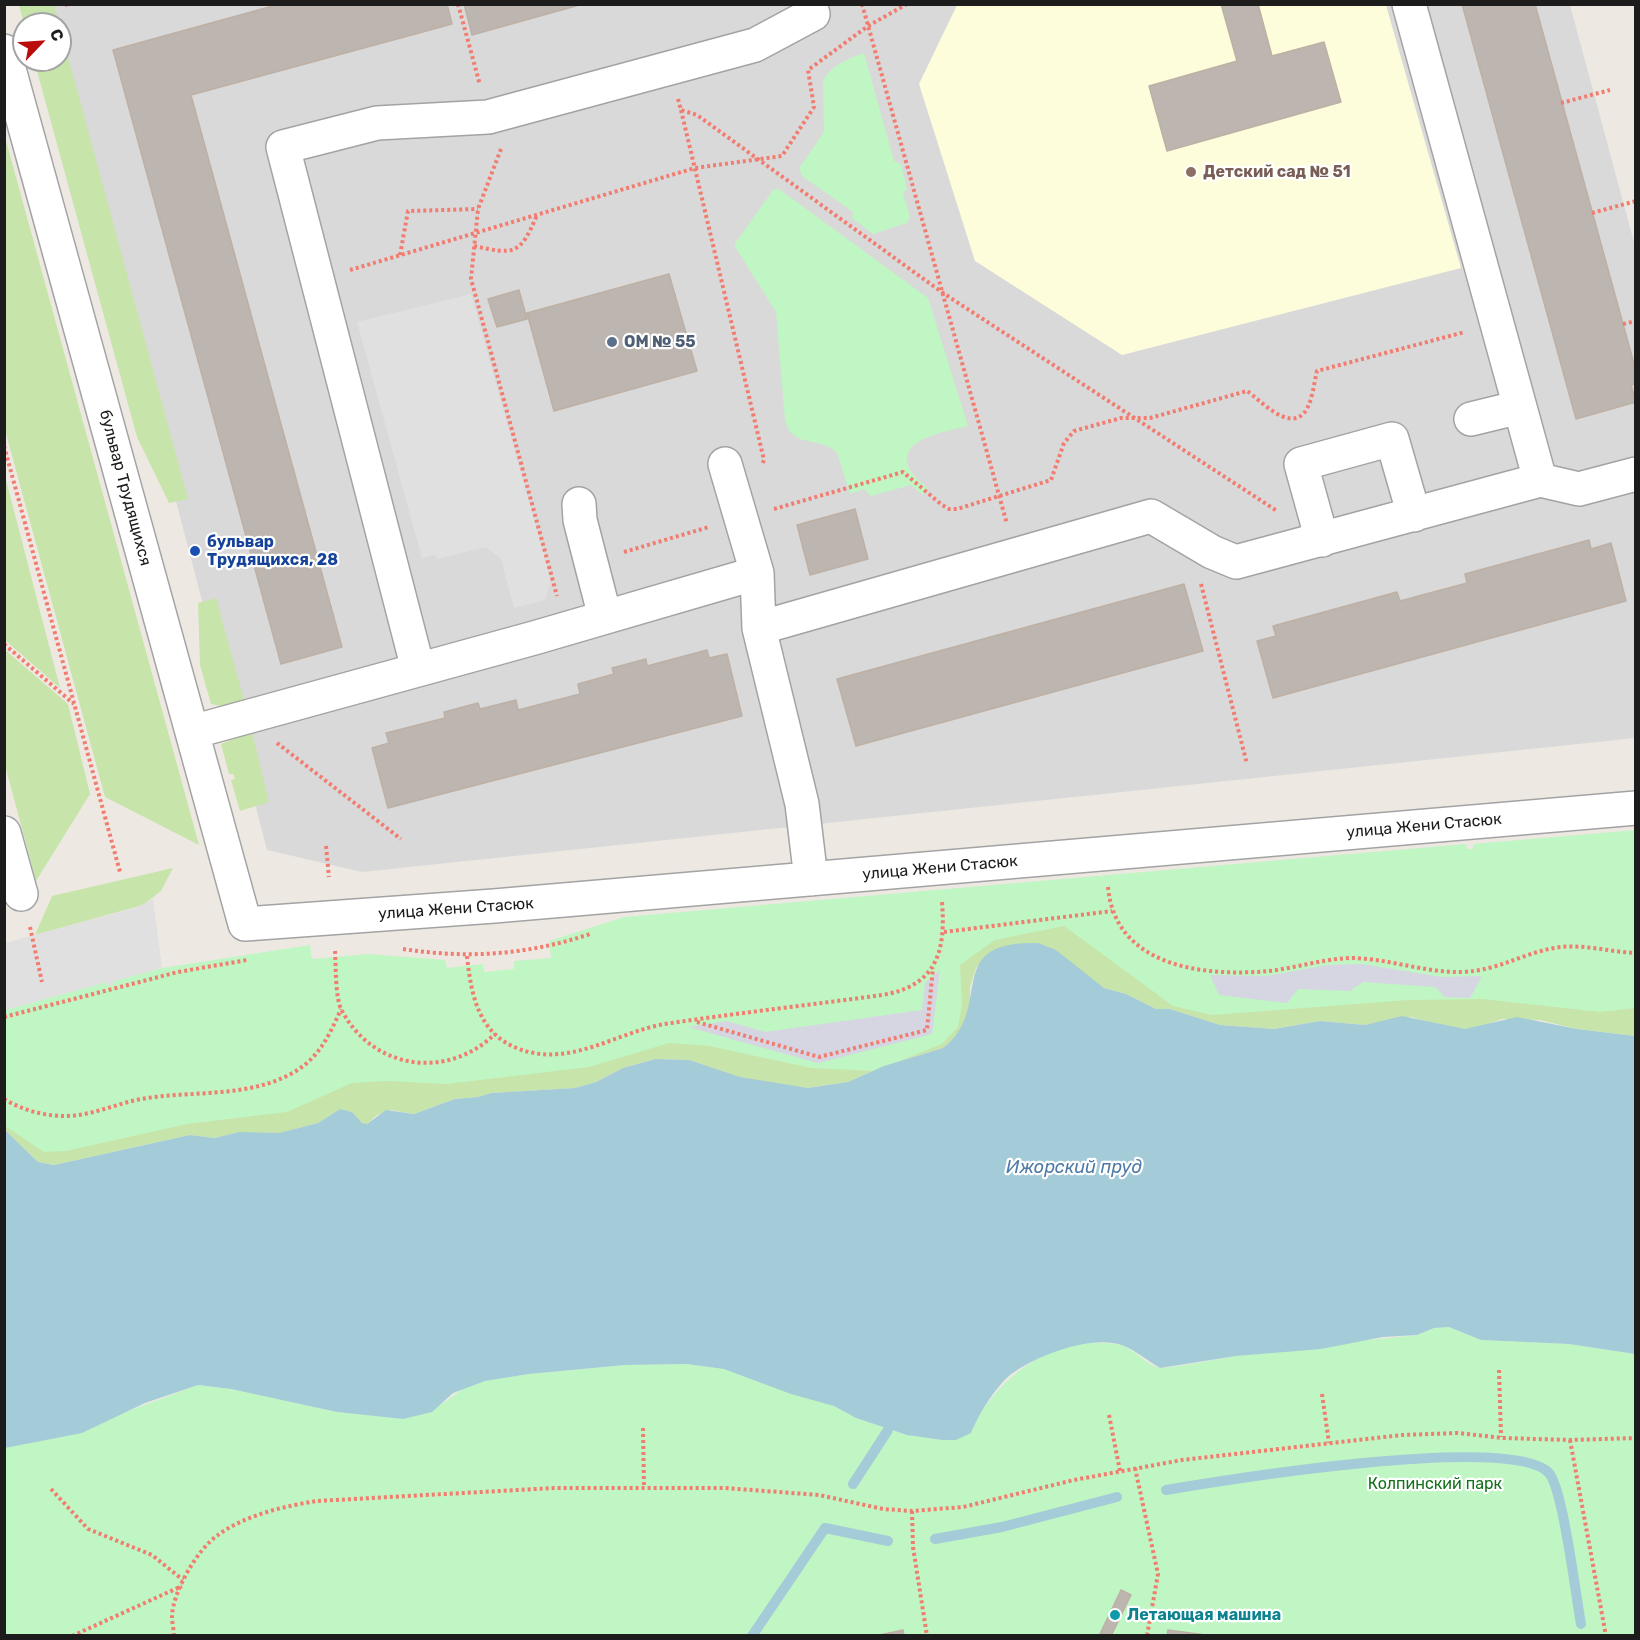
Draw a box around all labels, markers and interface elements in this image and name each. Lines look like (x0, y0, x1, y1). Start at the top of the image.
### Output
north arrow (12, 12, 72, 72)
text: С (46, 26, 68, 44)
place label: Детский сад № 51 (1203, 162, 1351, 182)
marker: Детский сад № 51 (1184, 165, 1198, 179)
place label: ОМ № 55 (624, 332, 696, 352)
marker: ОМ № 55 (605, 335, 619, 349)
street label: бульвар Трудящихся (95, 408, 155, 568)
place label: бульвар Трудящихся, 28 (207, 532, 338, 570)
marker: бульвар Трудящихся, 28 (188, 544, 202, 558)
street label: улица Жени Стасюк (1345, 810, 1503, 842)
street label: улица Жени Стасюк (861, 852, 1019, 884)
street label: улица Жени Стасюк (378, 894, 534, 924)
water label: Ижорский пруд (1006, 1157, 1142, 1179)
park label: Колпинский парк (1368, 1474, 1502, 1494)
place label: Летающая машина (1127, 1605, 1281, 1625)
marker: Летающая машина (1108, 1608, 1122, 1622)

